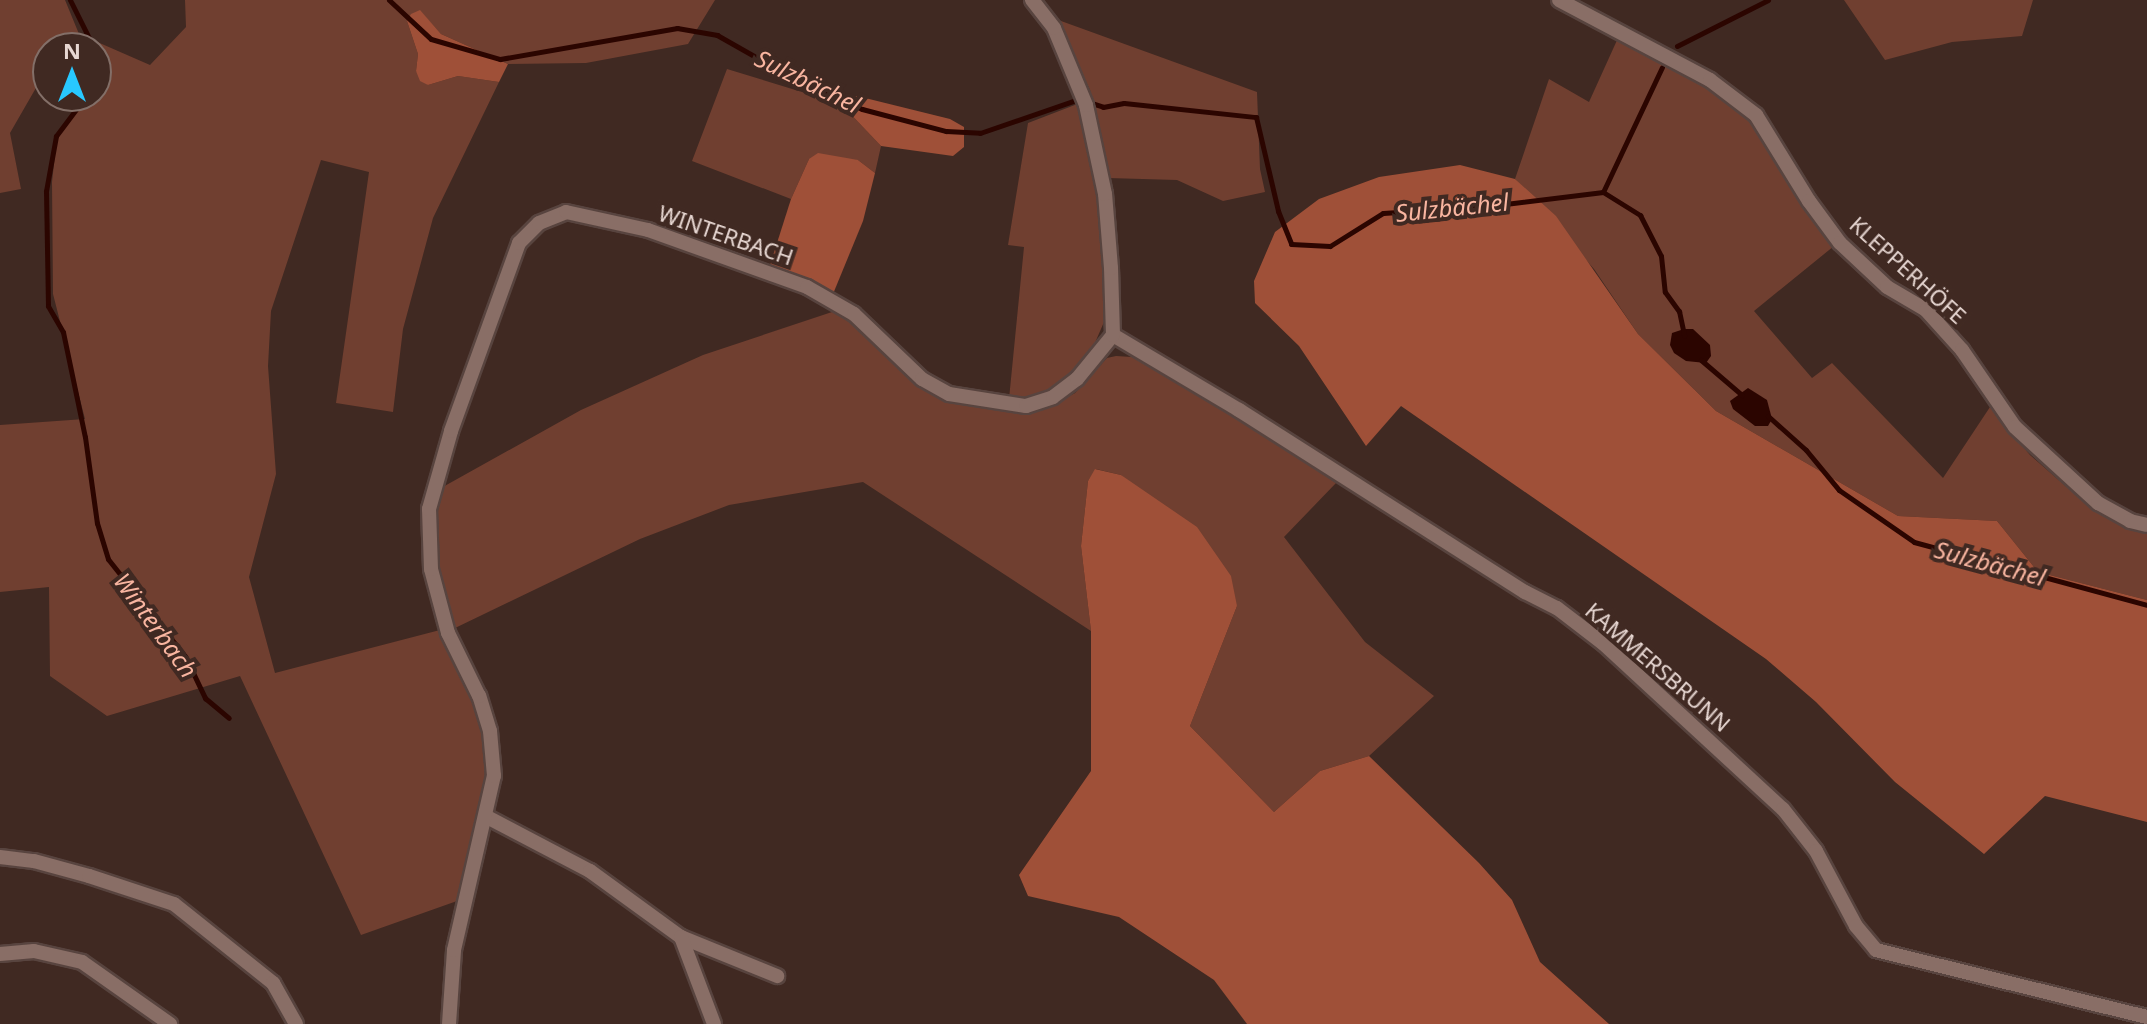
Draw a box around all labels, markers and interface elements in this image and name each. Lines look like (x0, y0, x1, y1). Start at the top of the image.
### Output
north arrow (32, 32, 112, 112)
text: N (63, 35, 81, 65)
water label: Sulzbächel (751, 43, 865, 119)
water label: Sulzbächel (1394, 187, 1510, 227)
street label: WINTERBACH (655, 200, 797, 270)
street label: KLEPPERHÖFE (1845, 211, 1971, 329)
water label: Sulzbächel (1932, 534, 2048, 592)
water label: Winterbach (108, 567, 204, 683)
street label: KAMMERSBRUNN (1580, 597, 1736, 737)

